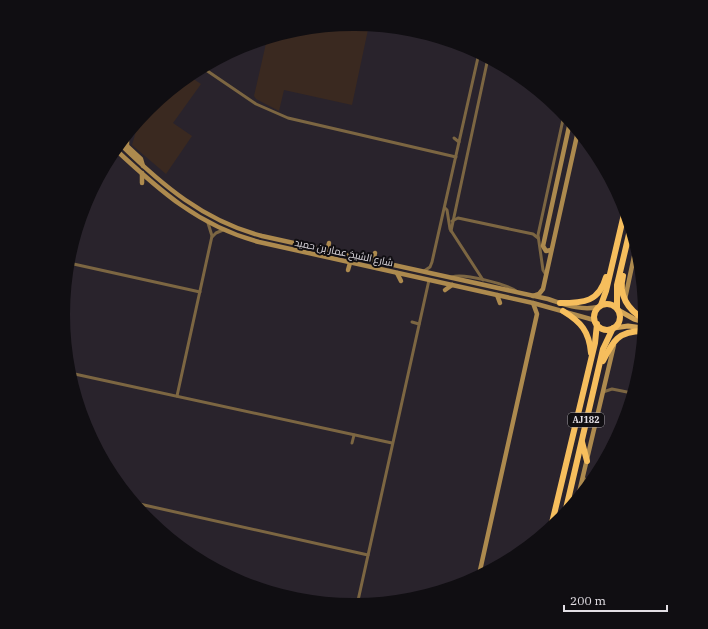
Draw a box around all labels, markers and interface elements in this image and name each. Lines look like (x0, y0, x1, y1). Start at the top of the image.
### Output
street label: شارع الشيخ عمار بن حميد (293, 236, 394, 269)
road number: AJ182 (568, 413, 604, 427)
scale bar (564, 587, 667, 613)
text: 200 m (570, 593, 606, 608)

